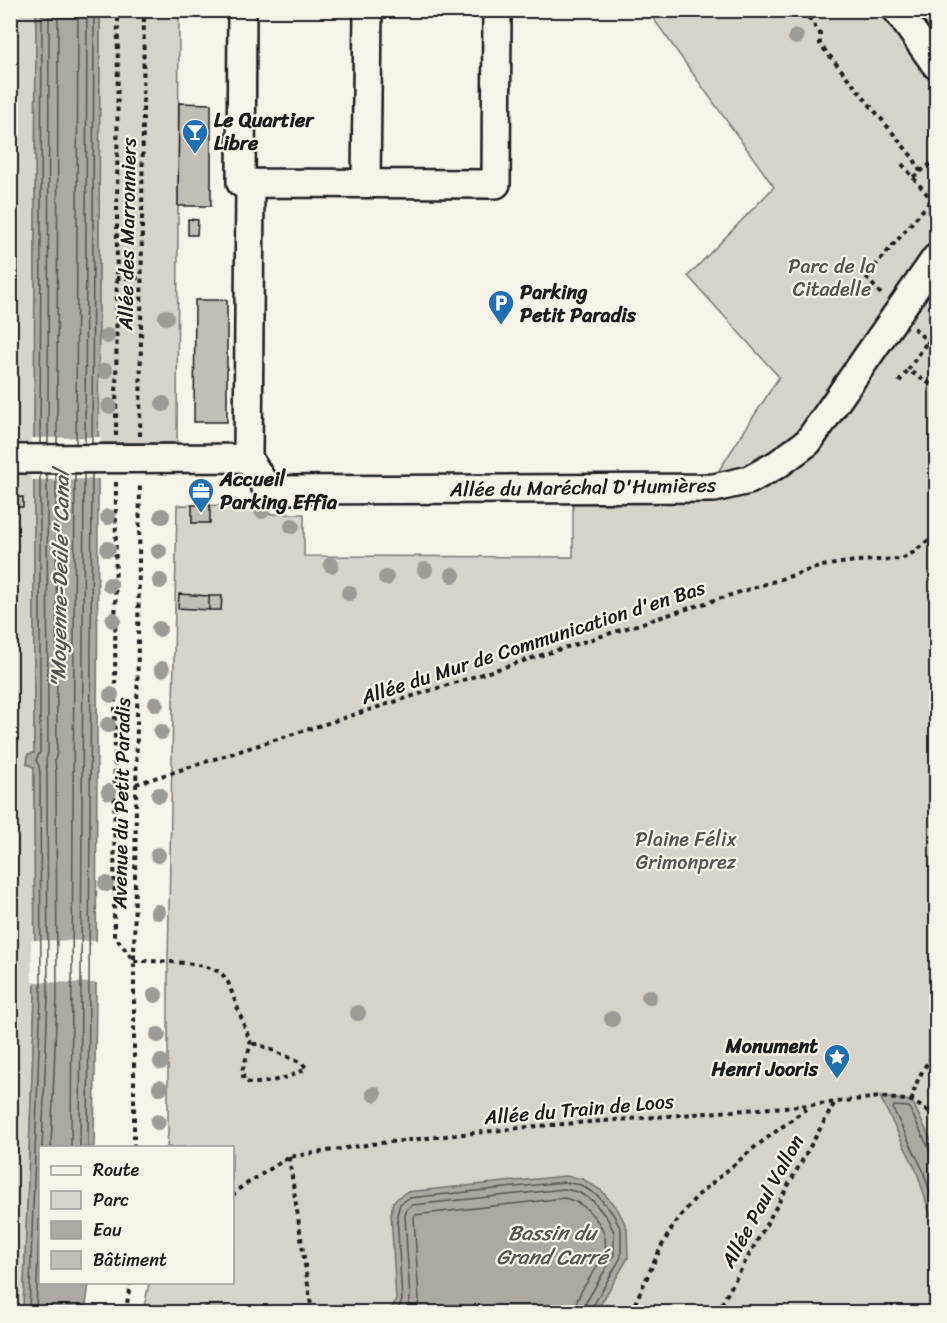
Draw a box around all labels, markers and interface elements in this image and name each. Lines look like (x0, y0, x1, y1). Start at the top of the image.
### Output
place label: Le Quartier Libre (214, 103, 315, 161)
bar icon: Le Quartier Libre (180, 117, 210, 155)
street label: Allée des Marronniers (108, 137, 147, 332)
park label: Parc de la Citadelle (788, 249, 876, 307)
place label: Parking Petit Paradis (520, 275, 637, 333)
parking icon: Parking Petit Paradis (486, 288, 516, 326)
place label: Accueil Parking Effia (219, 462, 338, 520)
water label: "Moyenne-Deûle" Canal (39, 465, 81, 688)
street label: Allée du Maréchal D'Humières (449, 468, 717, 507)
office icon: Accueil Parking Effia (186, 476, 216, 514)
street label: Allée du Mur de Communication d'en Bas (356, 570, 711, 715)
street label: Avenue du Petit Paradis (102, 696, 141, 910)
park label: Plaine Félix Grimonprez (635, 822, 738, 880)
place label: Monument Henri Jooris (711, 1029, 819, 1087)
place icon: Monument Henri Jooris (822, 1042, 852, 1080)
street label: Allée du Train de Loos (482, 1084, 676, 1135)
street label: Allée Paul Vallon (711, 1128, 814, 1275)
legend (39, 1146, 234, 1284)
text: Route (93, 1154, 140, 1186)
text: Parc (93, 1184, 129, 1216)
text: Eau (93, 1214, 122, 1246)
water label: Bassin du Grand Carré (496, 1214, 611, 1276)
text: Bâtiment (93, 1244, 167, 1276)

